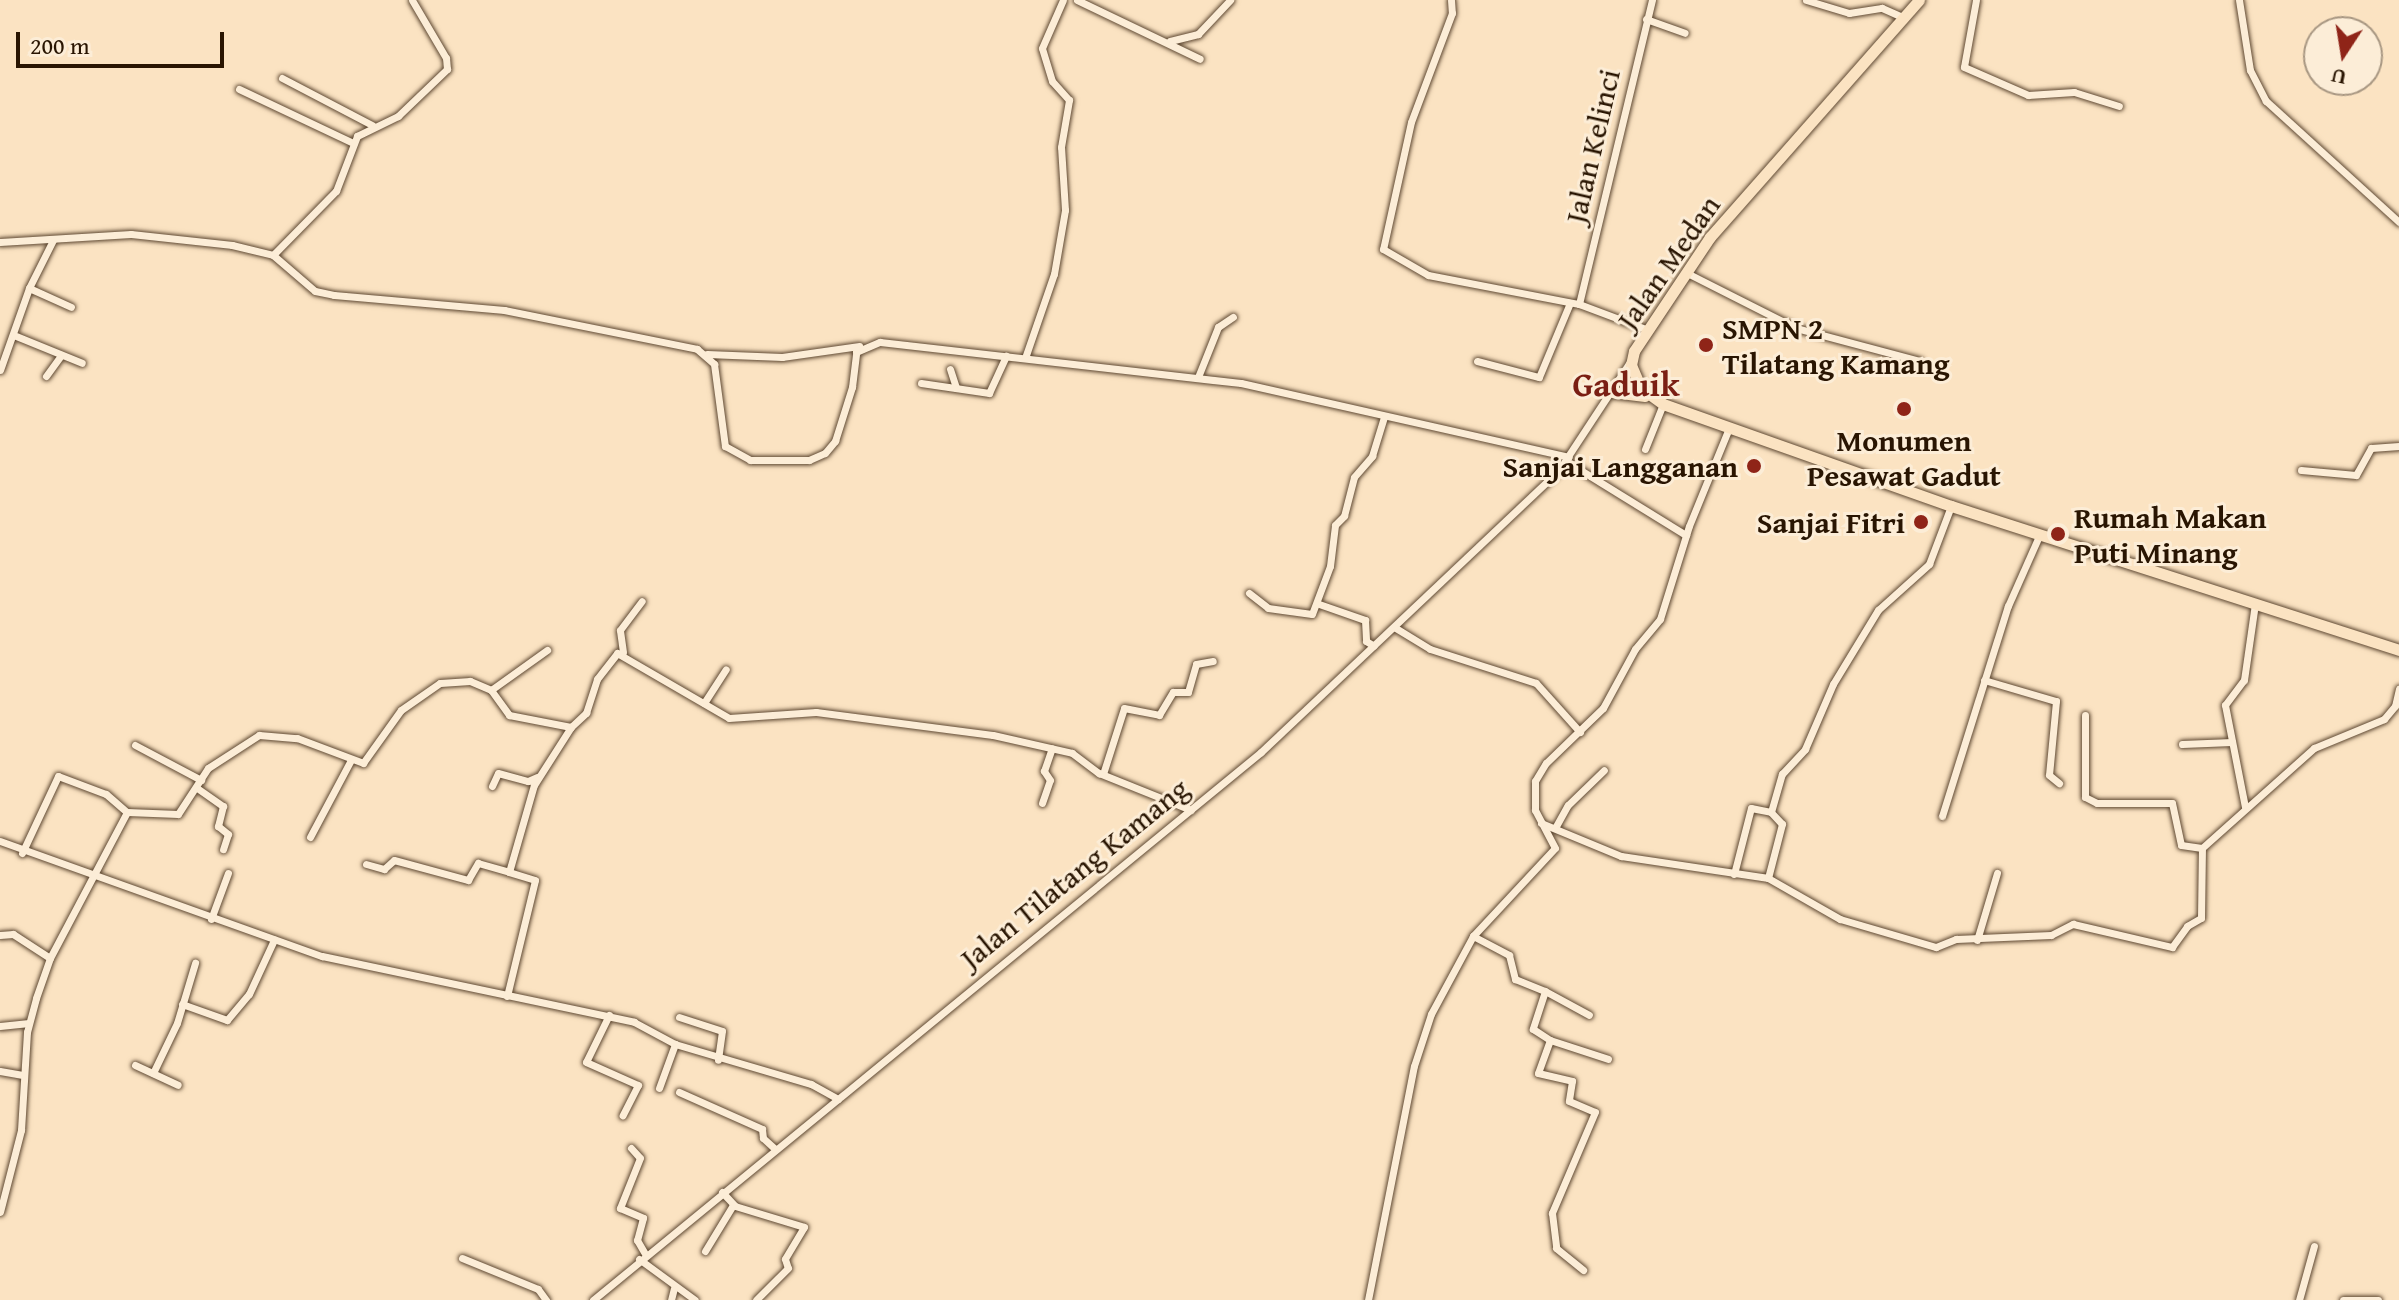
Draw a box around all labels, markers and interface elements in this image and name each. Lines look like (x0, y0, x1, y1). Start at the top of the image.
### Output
scale bar (20, 16, 228, 66)
north arrow (2303, 16, 2383, 96)
text: 200 m (30, 28, 90, 63)
text: U (2328, 60, 2349, 95)
street label: Jalan Kelinci (1557, 65, 1627, 227)
street label: Jalan Medan (1609, 188, 1727, 336)
place label: SMPN 2 Tilatang Kamang (1722, 310, 1950, 380)
marker: SMPN 2 Tilatang Kamang (1697, 336, 1715, 354)
district label: Gaduik (1573, 364, 1679, 404)
marker: Monumen Pesawat Gadut (1895, 400, 1913, 418)
place label: Monumen Pesawat Gadut (1807, 422, 2001, 492)
place label: Sanjai Langganan (1502, 448, 1738, 484)
marker: Sanjai Langganan (1745, 457, 1763, 475)
place label: Rumah Makan Puti Minang (2074, 499, 2267, 570)
place label: Sanjai Fitri (1757, 504, 1905, 540)
marker: Sanjai Fitri (1912, 513, 1930, 531)
marker: Rumah Makan Puti Minang (2049, 525, 2067, 543)
street label: Jalan Tilatang Kamang (953, 770, 1195, 976)

